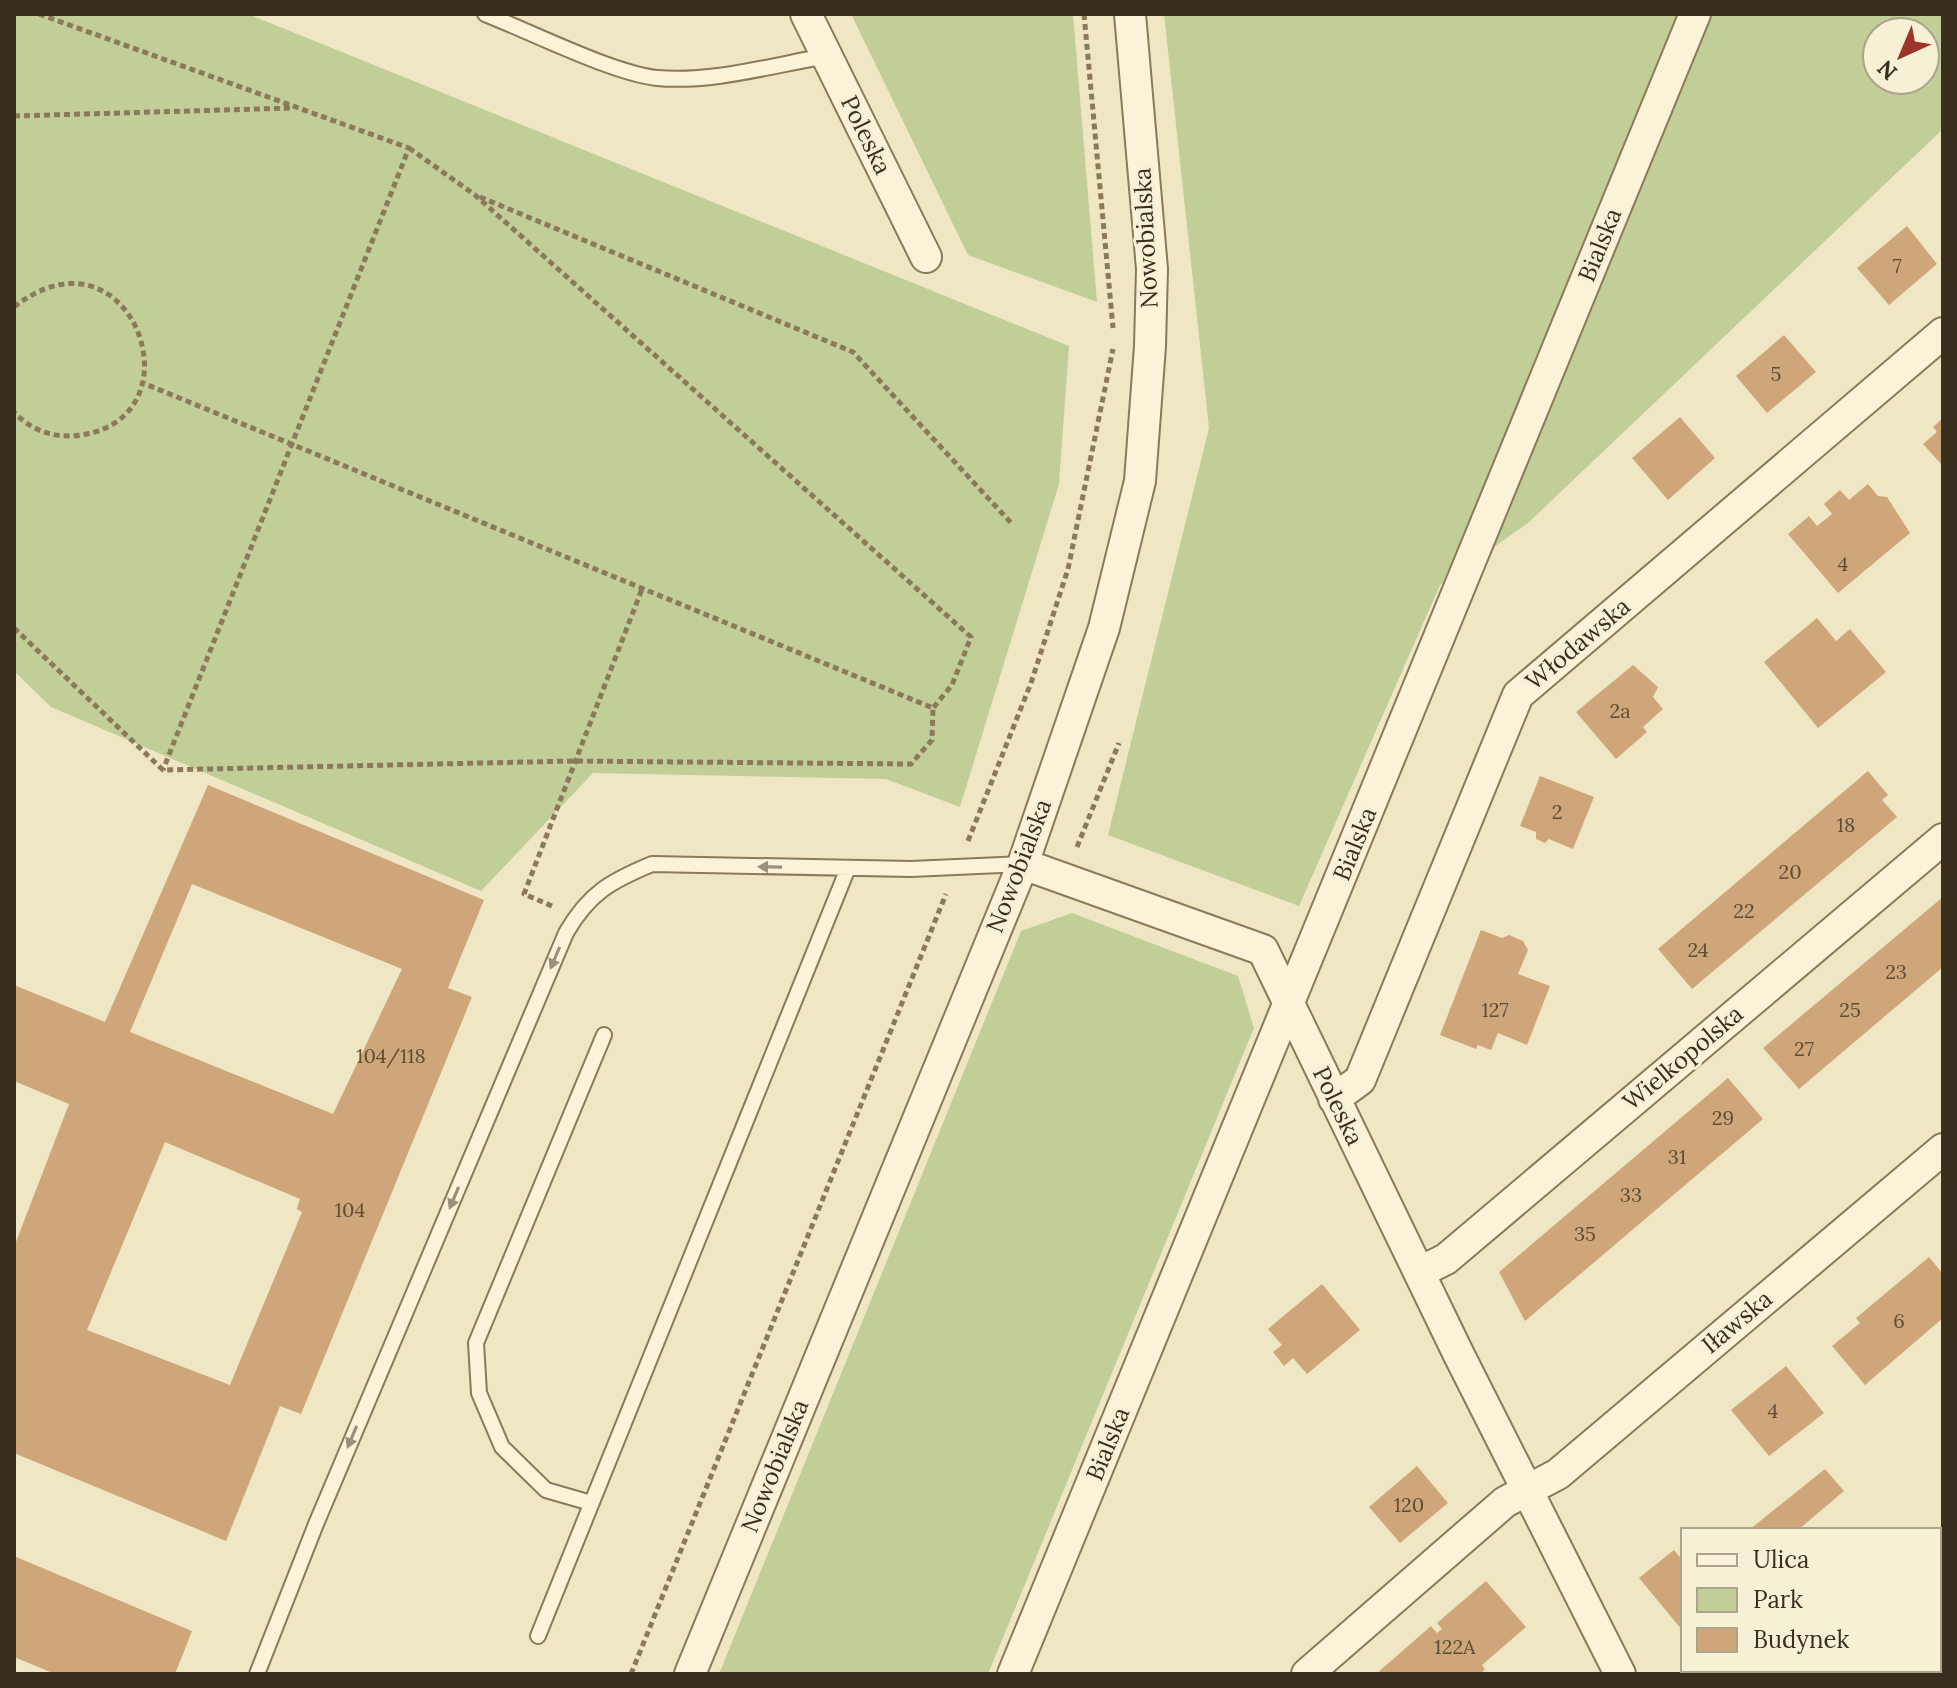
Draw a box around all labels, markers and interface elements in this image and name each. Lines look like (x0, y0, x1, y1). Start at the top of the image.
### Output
north arrow (1861, 16, 1941, 96)
text: N (1871, 54, 1903, 86)
street label: Poleska (834, 90, 899, 179)
street label: Nowobialska (1126, 167, 1165, 309)
street label: Bialska (1571, 203, 1628, 286)
house number: 7 (1892, 253, 1902, 278)
house number: 5 (1771, 361, 1781, 386)
house number: 4 (1838, 551, 1849, 576)
street label: Włodawska (1519, 591, 1637, 697)
house number: 2a (1609, 698, 1631, 723)
street label: Nowobialska (979, 795, 1058, 937)
house number: 2 (1552, 799, 1562, 824)
street label: Bialska (1326, 802, 1383, 885)
house number: 18 (1837, 812, 1855, 837)
house number: 20 (1778, 859, 1802, 884)
one-way arrow (757, 860, 782, 873)
house number: 22 (1733, 898, 1755, 923)
house number: 24 (1687, 937, 1709, 962)
one-way arrow (548, 947, 561, 971)
house number: 23 (1885, 959, 1907, 984)
house number: 127 (1481, 997, 1509, 1022)
house number: 25 (1839, 997, 1861, 1022)
street label: Wielkopolska (1616, 998, 1749, 1117)
house number: 27 (1794, 1036, 1814, 1061)
house number: 104/118 (356, 1043, 426, 1069)
street label: Poleska (1306, 1061, 1371, 1150)
house number: 29 (1712, 1105, 1734, 1130)
house number: 31 (1668, 1144, 1686, 1169)
house number: 33 (1620, 1182, 1642, 1207)
one-way arrow (447, 1186, 460, 1210)
house number: 104 (335, 1197, 365, 1222)
house number: 35 (1574, 1221, 1596, 1246)
street label: Iławska (1695, 1283, 1778, 1360)
house number: 6 (1893, 1308, 1905, 1333)
street label: Nowobialska (734, 1395, 815, 1537)
house number: 4 (1768, 1398, 1779, 1423)
street label: Bialska (1079, 1402, 1136, 1485)
one-way arrow (346, 1425, 359, 1449)
house number: 120 (1394, 1492, 1424, 1517)
legend (1681, 1528, 1941, 1672)
text: Ulica (1753, 1544, 1809, 1575)
text: Park (1753, 1584, 1803, 1615)
text: Budynek (1753, 1624, 1850, 1655)
house number: 122A (1434, 1634, 1476, 1659)

